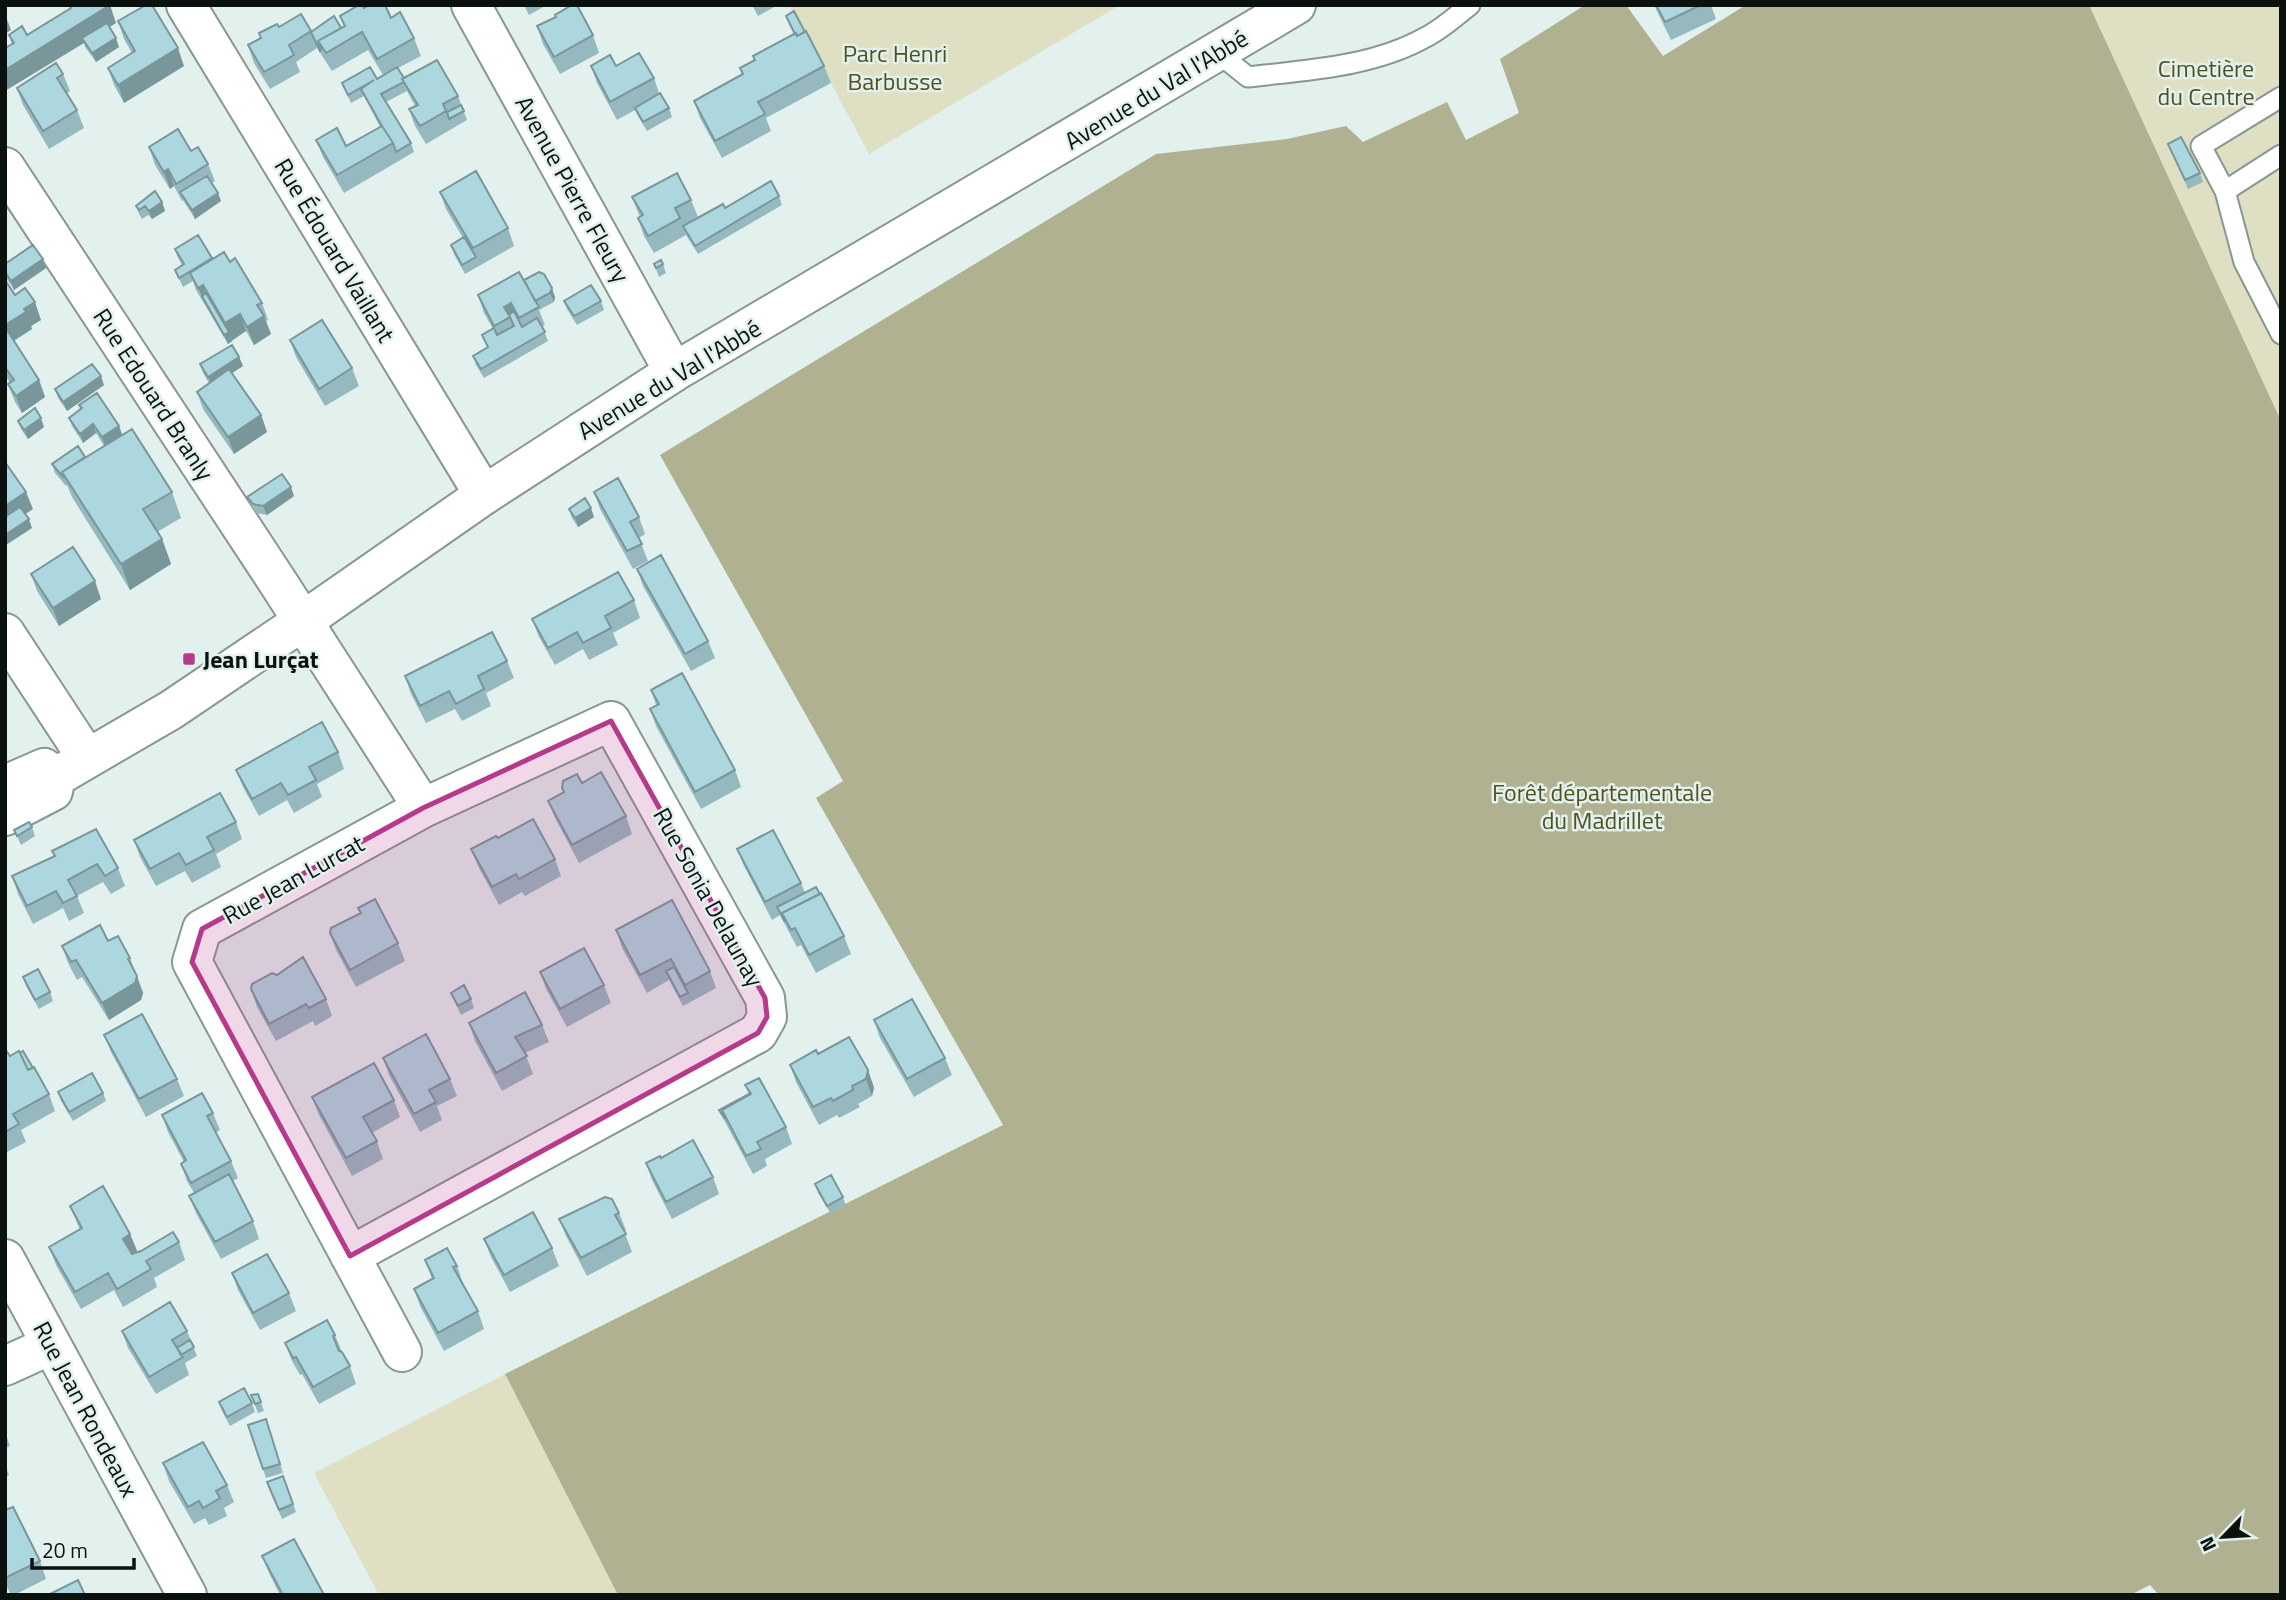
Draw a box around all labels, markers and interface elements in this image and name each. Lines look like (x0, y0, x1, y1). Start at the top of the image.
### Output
street label: Avenue du Val l'Abbé (1057, 20, 1255, 158)
park label: Parc Henri Barbusse (843, 35, 947, 99)
park label: Cimetière du Centre (2157, 50, 2255, 114)
street label: Avenue Pierre Fleury (507, 89, 640, 289)
street label: Rue Édouard Vaillant (266, 151, 405, 349)
street label: Rue Edouard Branly (85, 301, 224, 488)
street label: Avenue du Val l'Abbé (570, 310, 768, 448)
place label: Jean Lurçat (203, 641, 319, 677)
marker: Jean Lurçat (181, 651, 197, 667)
park label: Forêt départementale du Madrillet (1492, 774, 1712, 838)
street label: Rue Sonia Delaunay (645, 801, 773, 994)
street label: Rue Jean Lurcat (216, 825, 371, 933)
street label: Rue Jean Rondeaux (24, 1315, 148, 1503)
north arrow (2188, 1502, 2258, 1572)
scale bar (32, 1526, 133, 1570)
text: N (2191, 1532, 2223, 1556)
text: 20 m (42, 1534, 88, 1566)

